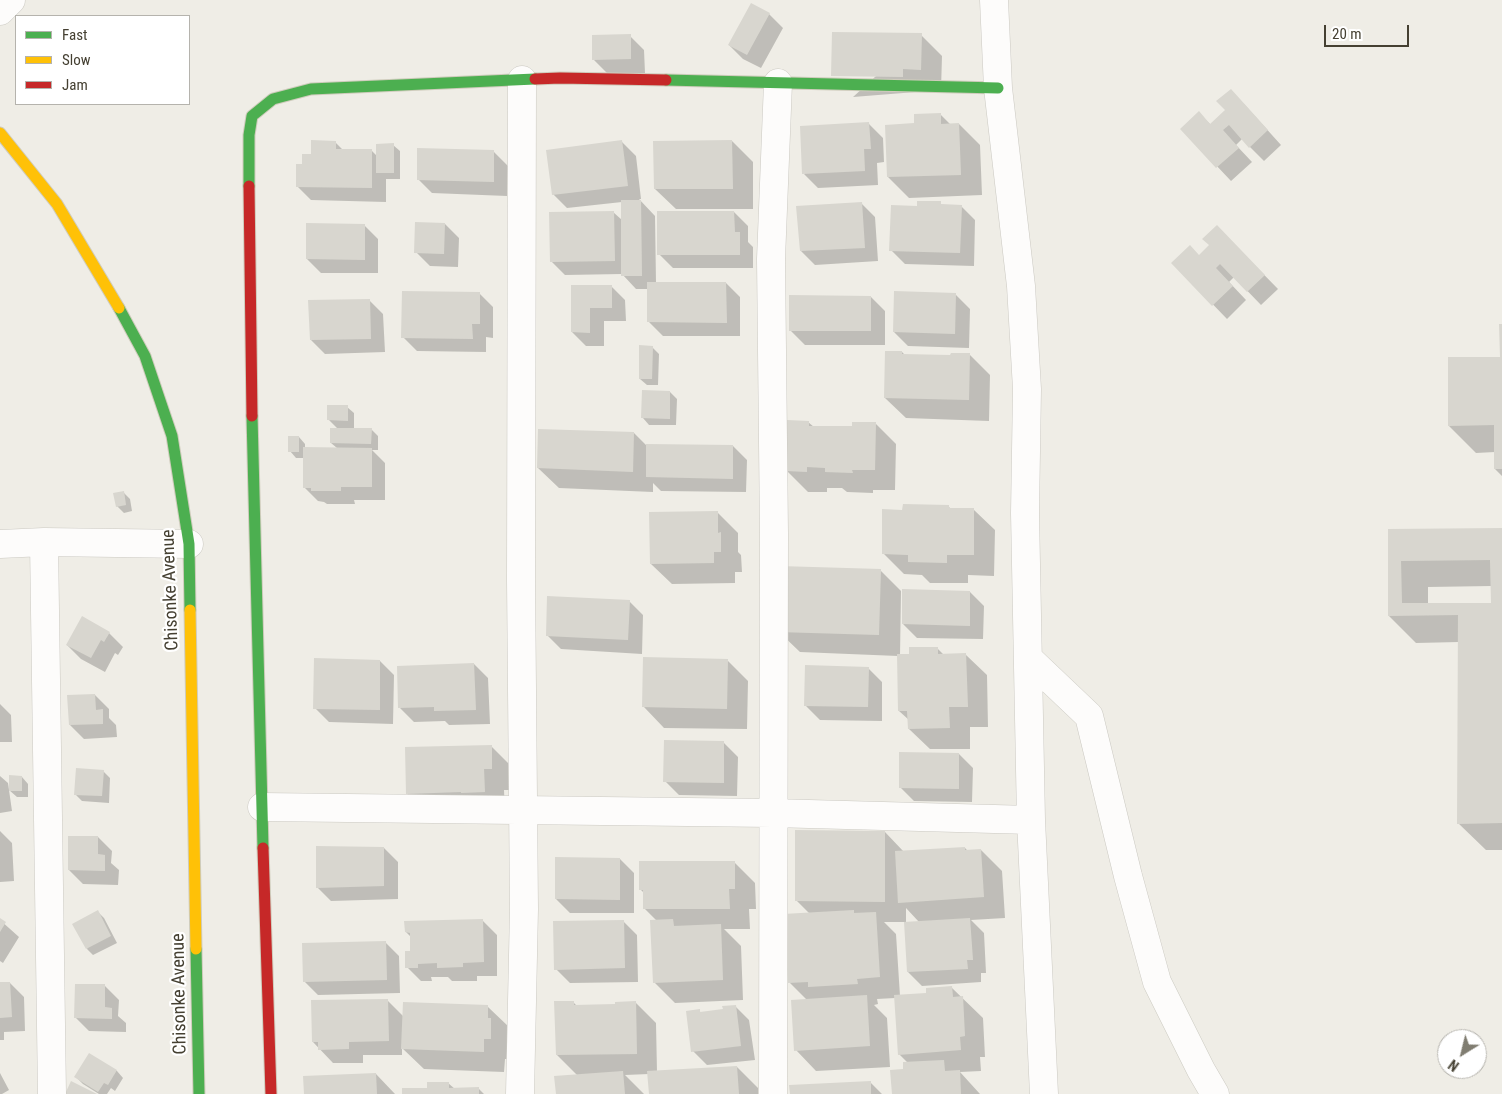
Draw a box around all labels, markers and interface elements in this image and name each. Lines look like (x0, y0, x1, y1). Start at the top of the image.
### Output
legend (15, 15, 190, 105)
scale bar (1327, 15, 1412, 47)
text: 20 m (1332, 25, 1362, 43)
text: Fast (62, 26, 87, 44)
text: Slow (62, 51, 91, 69)
text: Jam (62, 76, 88, 94)
street label: Chisonke Avenue (158, 529, 184, 651)
street label: Chisonke Avenue (168, 933, 192, 1055)
north arrow (1437, 1029, 1487, 1079)
text: N (1446, 1056, 1462, 1074)

